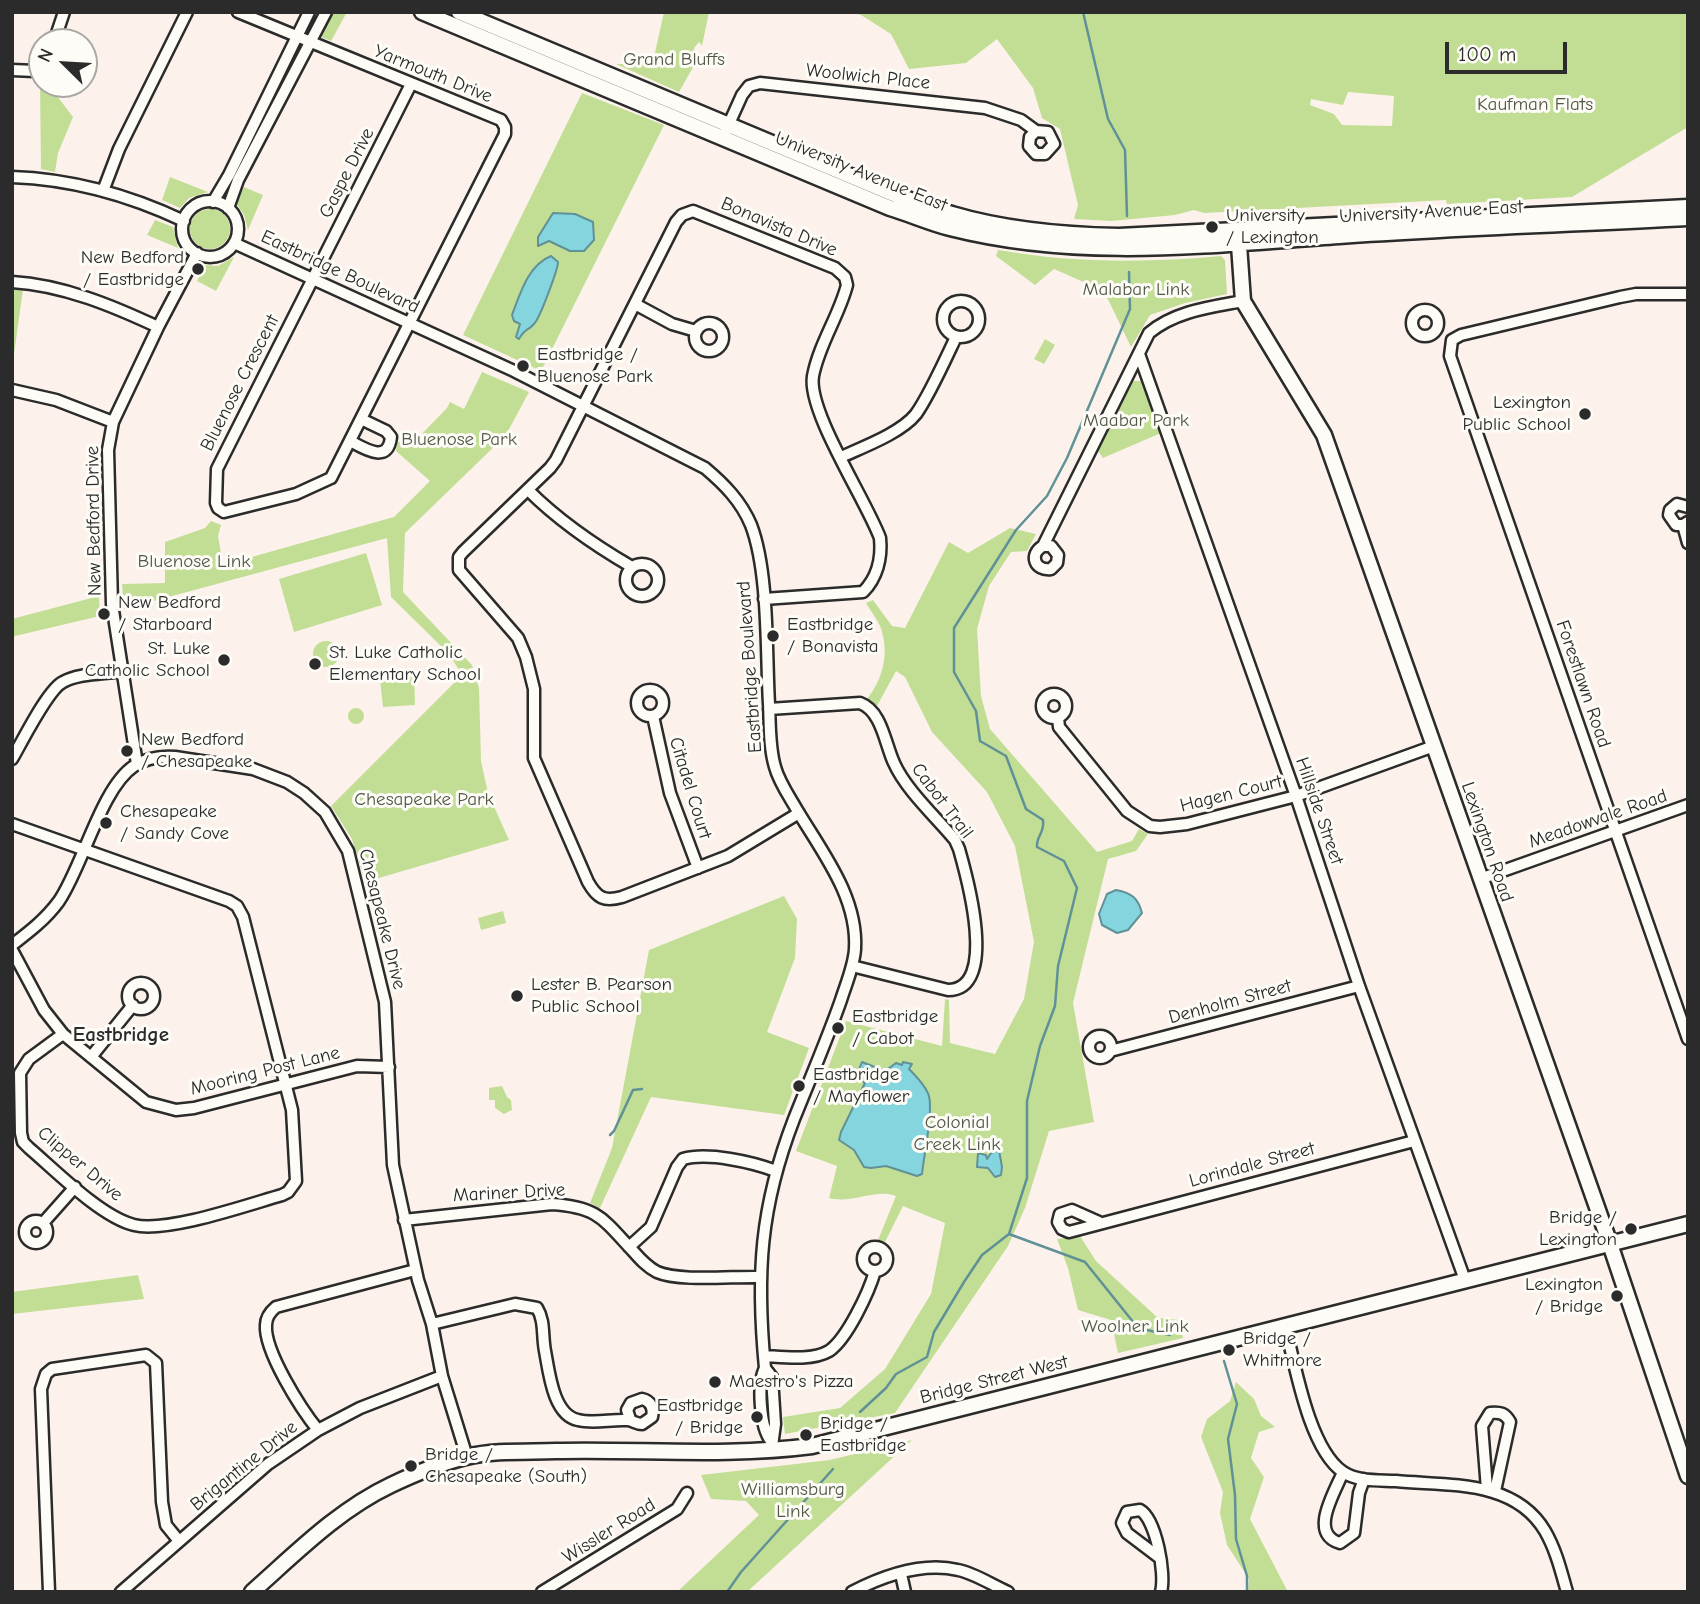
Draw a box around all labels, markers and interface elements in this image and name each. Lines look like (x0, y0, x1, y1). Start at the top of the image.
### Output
north arrow (28, 28, 98, 98)
scale bar (1448, 28, 1570, 72)
street label: Yarmouth Drive (370, 40, 496, 108)
text: 100 m (1458, 42, 1516, 66)
text: N (33, 45, 58, 65)
park label: Grand Bluffs (623, 49, 725, 71)
street label: Woolwich Place (805, 59, 931, 95)
park label: Kaufman Flats (1477, 94, 1593, 116)
street label: Gaspe Drive (315, 124, 379, 222)
street label: University Avenue East (771, 127, 951, 217)
street label: Bonavista Drive (717, 192, 841, 262)
street label: University Avenue East (1339, 196, 1523, 228)
place label: University / Lexington (1226, 205, 1319, 249)
marker: University / Lexington (1204, 219, 1220, 235)
street label: Eastbridge Boulevard (257, 225, 423, 319)
place label: New Bedford / Eastbridge (81, 247, 184, 291)
marker: New Bedford / Eastbridge (190, 261, 206, 277)
park label: Malabar Link (1082, 279, 1190, 301)
street label: Bluenose Crescent (196, 311, 284, 455)
place label: Eastbridge / Bluenose Park (537, 344, 653, 388)
marker: Eastbridge / Bluenose Park (515, 358, 531, 374)
place label: Lexington Public School (1462, 392, 1571, 436)
marker: Lexington Public School (1577, 406, 1593, 422)
park label: Maabar Park (1083, 410, 1189, 432)
park label: Bluenose Park (401, 429, 517, 451)
street label: New Bedford Drive (81, 446, 107, 596)
park label: Bluenose Link (138, 551, 250, 573)
street label: Eastbridge Boulevard (733, 580, 767, 754)
place label: New Bedford / Starboard (118, 592, 221, 636)
marker: New Bedford / Starboard (96, 606, 112, 622)
place label: Eastbridge / Bonavista (787, 614, 879, 658)
street label: Forestlawn Road (1551, 617, 1615, 751)
marker: Eastbridge / Bonavista (765, 628, 781, 644)
place label: St. Luke Catholic School (85, 638, 210, 682)
place label: St. Luke Catholic Elementary School (329, 642, 481, 686)
marker: St. Luke Catholic School (216, 652, 232, 668)
marker: St. Luke Catholic Elementary School (307, 656, 323, 672)
place label: New Bedford / Chesapeake (141, 729, 252, 773)
street label: Citadel Court (664, 734, 716, 842)
marker: New Bedford / Chesapeake (119, 743, 135, 759)
street label: Hillside Street (1290, 754, 1348, 868)
street label: Cabot Trail (906, 759, 978, 843)
street label: Hagen Court (1178, 770, 1284, 818)
street label: Lexington Road (1456, 779, 1518, 905)
street label: Meadowvale Road (1526, 785, 1670, 853)
park label: Chesapeake Park (354, 789, 494, 811)
place label: Chesapeake / Sandy Cove (120, 801, 229, 845)
marker: Chesapeake / Sandy Cove (98, 815, 114, 831)
street label: Chesapeake Drive (354, 846, 410, 992)
place label: Lester B. Pearson Public School (531, 974, 672, 1018)
street label: Denholm Street (1166, 975, 1294, 1029)
marker: Lester B. Pearson Public School (509, 988, 525, 1004)
place label: Eastbridge / Cabot (852, 1006, 938, 1050)
marker: Eastbridge / Cabot (830, 1020, 846, 1036)
district label: Eastbridge (73, 1022, 169, 1048)
street label: Mooring Post Lane (188, 1041, 342, 1101)
place label: Eastbridge / Mayflower (813, 1064, 909, 1108)
marker: Eastbridge / Mayflower (791, 1078, 807, 1094)
park label: Colonial Creek Link (914, 1112, 1000, 1156)
street label: Clipper Drive (33, 1122, 127, 1206)
street label: Lorindale Street (1187, 1137, 1317, 1193)
street label: Mariner Drive (452, 1179, 566, 1207)
place label: Bridge / Lexington (1539, 1207, 1617, 1251)
marker: Bridge / Lexington (1623, 1221, 1639, 1237)
place label: Lexington / Bridge (1525, 1274, 1603, 1318)
marker: Lexington / Bridge (1609, 1288, 1625, 1304)
park label: Woolner Link (1081, 1316, 1189, 1338)
place label: Bridge / Whitmore (1243, 1328, 1322, 1372)
marker: Bridge / Whitmore (1221, 1342, 1237, 1358)
street label: Bridge Street West (918, 1351, 1070, 1409)
place label: Maestro's Pizza (729, 1371, 854, 1393)
marker: Maestro's Pizza (707, 1374, 723, 1390)
place label: Eastbridge / Bridge (657, 1395, 743, 1439)
marker: Eastbridge / Bridge (749, 1409, 765, 1425)
place label: Bridge / Eastbridge (820, 1413, 906, 1457)
street label: Brigantine Drive (186, 1416, 302, 1516)
marker: Bridge / Eastbridge (798, 1427, 814, 1443)
place label: Bridge / Chesapeake (South) (425, 1444, 587, 1488)
marker: Bridge / Chesapeake (South) (403, 1458, 419, 1474)
park label: Williamsburg Link (741, 1479, 845, 1523)
street label: Wissler Road (558, 1493, 660, 1569)

